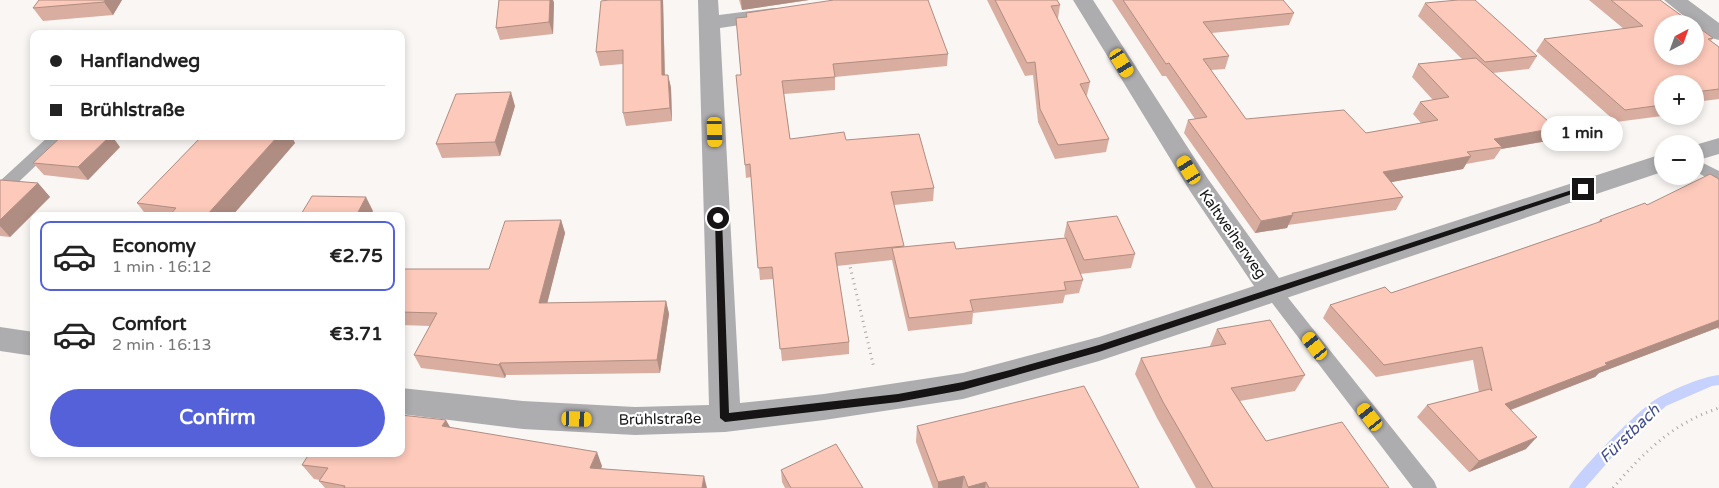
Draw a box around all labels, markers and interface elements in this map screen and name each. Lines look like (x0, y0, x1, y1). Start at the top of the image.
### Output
north arrow (1654, 15, 1704, 65)
map controls (1654, 15, 1704, 185)
car (1107, 46, 1136, 80)
text: Hanflandweg (80, 50, 200, 72)
button: + (1654, 75, 1704, 125)
text: Brühlstraße (80, 99, 185, 121)
callout: 1 min (1542, 116, 1624, 152)
car (706, 117, 723, 147)
text: 1 min (1561, 123, 1603, 143)
button: − (1654, 135, 1704, 185)
car (1174, 153, 1203, 187)
route end (1572, 178, 1594, 200)
street label: Kaltweiherweg (1196, 186, 1270, 282)
route start (707, 207, 729, 229)
icon: car (52, 234, 97, 279)
text: Economy (112, 235, 196, 257)
text: €2.75 (329, 245, 383, 267)
text: 1 min · 16:12 (112, 257, 211, 277)
icon: car (52, 312, 97, 357)
text: Comfort (112, 313, 186, 335)
text: €3.71 (329, 323, 383, 345)
car (1299, 330, 1330, 362)
text: 2 min · 16:13 (112, 335, 211, 355)
button: Confirm (50, 389, 385, 447)
water label: Fürstbach (1595, 399, 1665, 467)
car (1354, 401, 1385, 433)
street label: Brühlstraße (618, 409, 702, 429)
car (561, 411, 592, 427)

